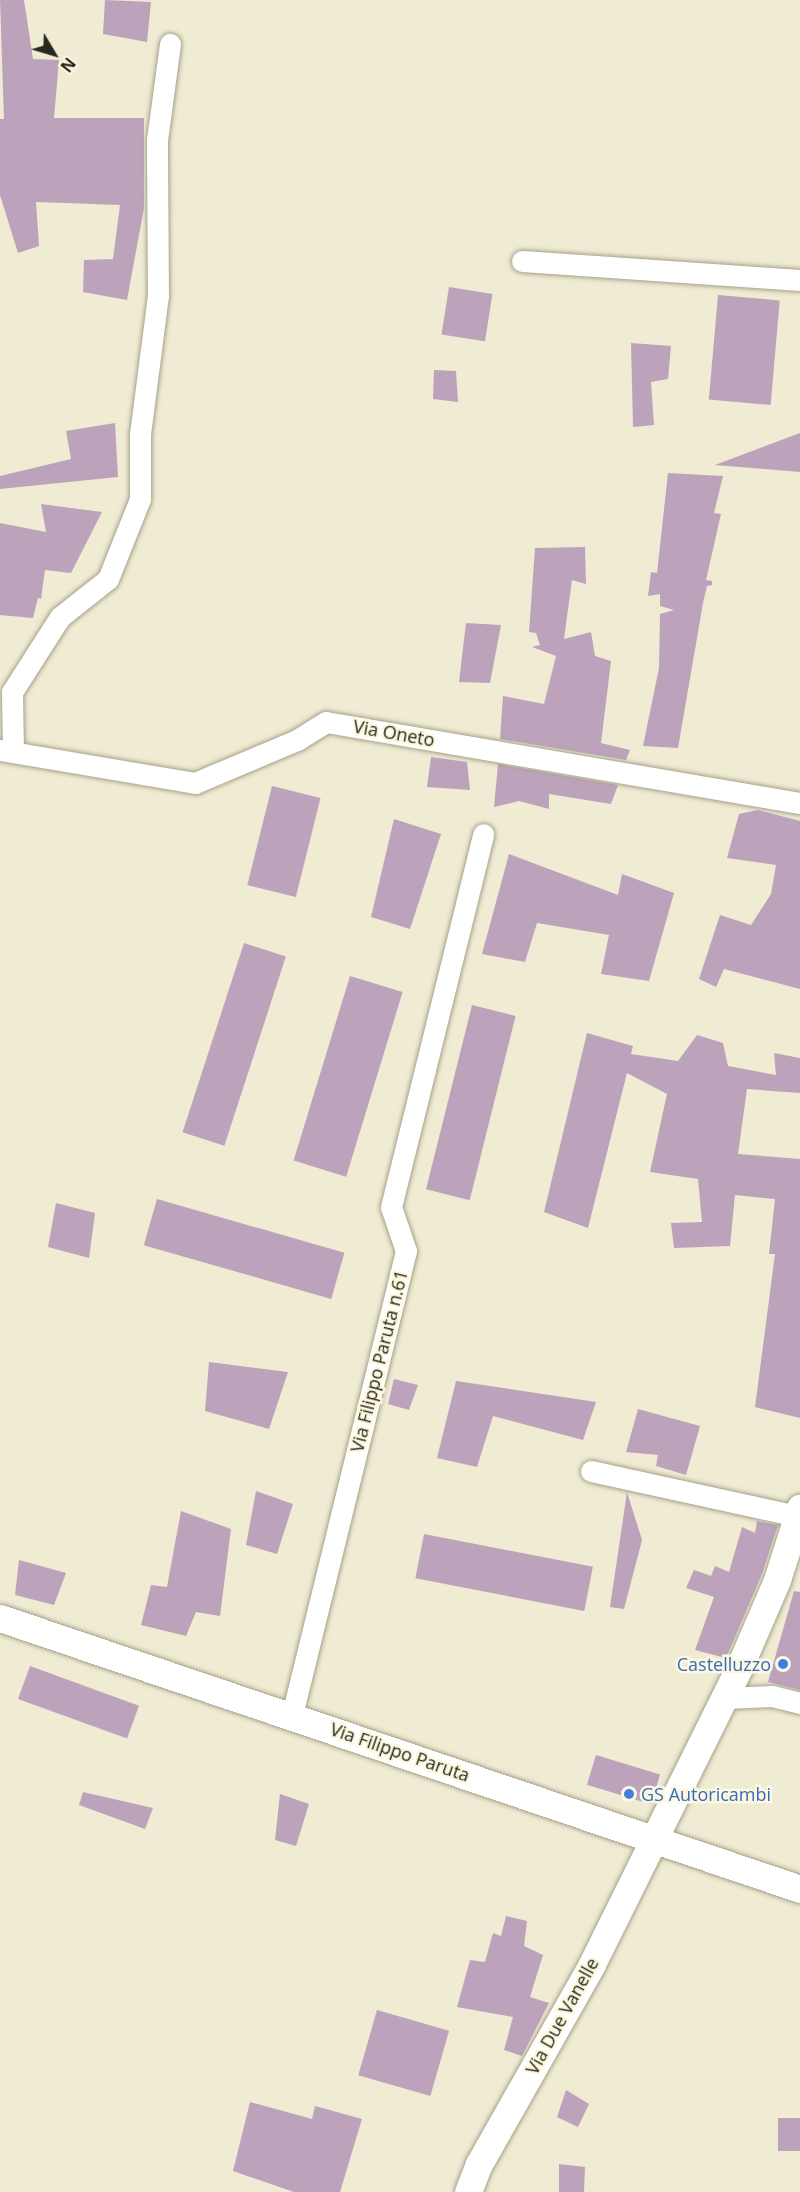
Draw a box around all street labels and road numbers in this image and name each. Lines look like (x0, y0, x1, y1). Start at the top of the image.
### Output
street label: Via Oneto (352, 715, 436, 751)
street label: Via Filippo Paruta n.61 (346, 1268, 412, 1454)
street label: Via Filippo Paruta (327, 1718, 473, 1786)
street label: Via Due Vanelle (521, 1954, 603, 2078)

